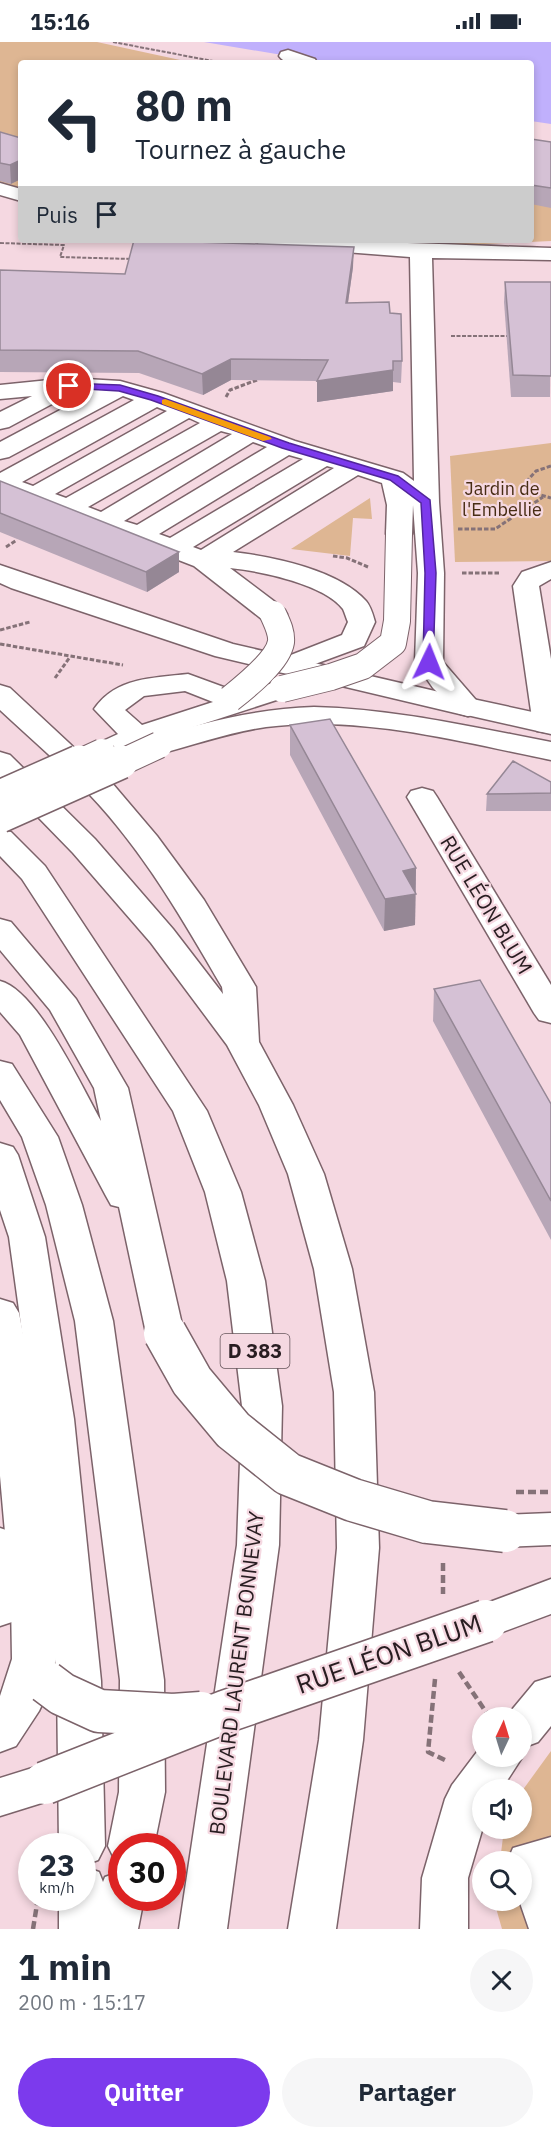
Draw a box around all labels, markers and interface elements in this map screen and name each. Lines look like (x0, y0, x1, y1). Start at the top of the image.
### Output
text: 15:16 (30, 7, 90, 36)
text: 80 m (135, 78, 233, 133)
icon: left (36, 84, 114, 162)
text: Tournez à gauche (135, 131, 346, 166)
icon: arrive (90, 198, 123, 231)
text: Puis (36, 200, 78, 229)
pin (43, 360, 94, 411)
icon: arrive (52, 369, 85, 402)
park label: Jardin de l'Embellie (462, 477, 542, 521)
position arrow (397, 630, 461, 694)
street label: RUE LÉON BLUM (434, 830, 539, 979)
road number: D 383 (220, 1334, 290, 1368)
street label: BOULEVARD LAURENT BONNEVAY (202, 1509, 270, 1836)
street label: RUE LÉON BLUM (291, 1605, 486, 1701)
north arrow (472, 1707, 532, 1767)
map controls (472, 1707, 532, 1911)
button: sound (472, 1779, 532, 1839)
speed limit sign: 30 (108, 1833, 186, 1911)
text: 23 (39, 1845, 75, 1884)
button: search (472, 1851, 532, 1911)
text: km/h (39, 1878, 75, 1897)
text: 1 min (18, 1943, 112, 1990)
button: close (470, 1949, 533, 2012)
text: 200 m · 15:17 (18, 1989, 146, 2016)
button: Quitter (18, 2058, 270, 2127)
button: Partager (282, 2058, 533, 2127)

